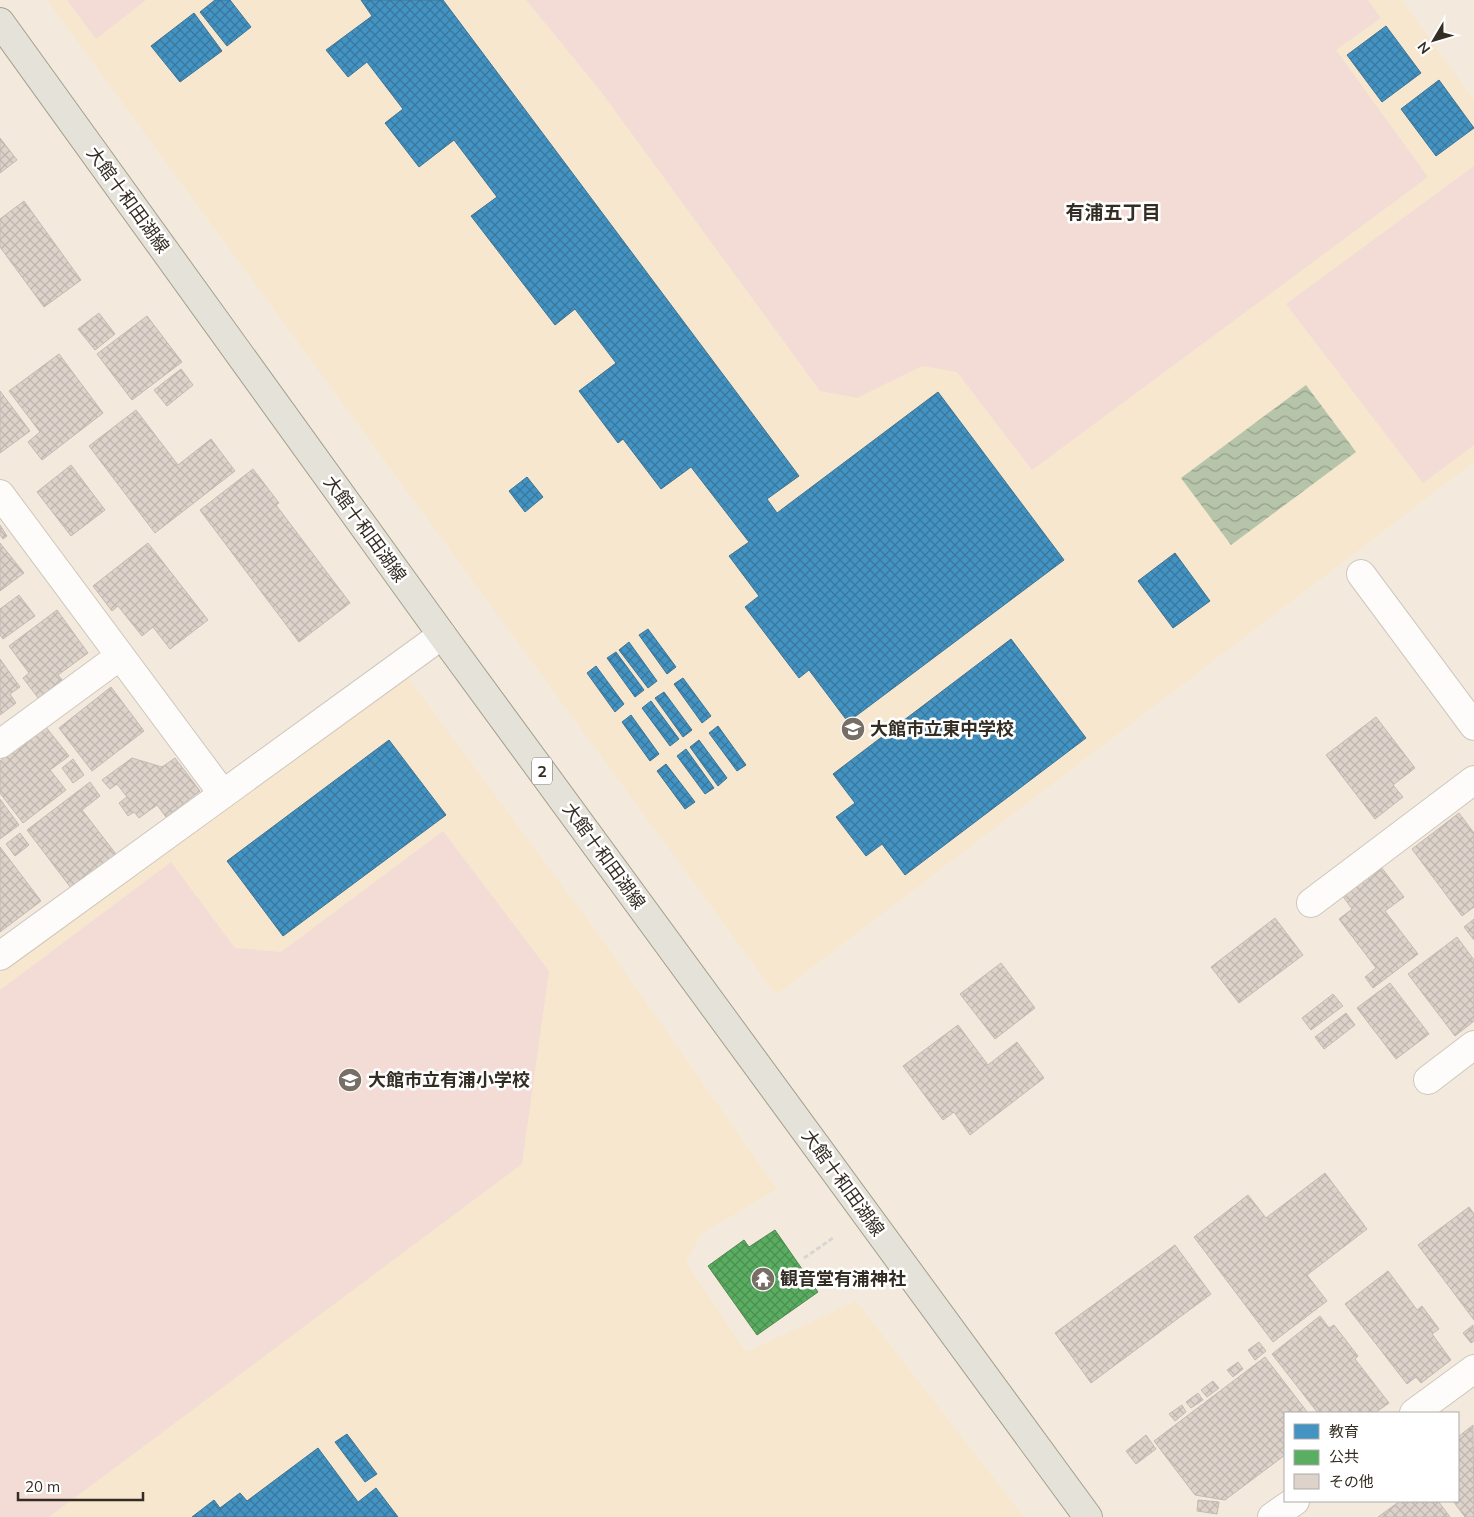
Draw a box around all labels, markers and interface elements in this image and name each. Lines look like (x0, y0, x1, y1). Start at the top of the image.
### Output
north arrow (1409, 15, 1459, 65)
text: N (1413, 38, 1434, 58)
street label: 大館十和田湖線 (82, 142, 175, 257)
district label: 有浦五丁目 (1065, 200, 1161, 224)
street label: 大館十和田湖線 (319, 471, 412, 586)
school or university icon: 大館市立東中学校 (840, 716, 866, 742)
place label: 大館市立東中学校 (870, 717, 1014, 740)
road number: 2 (532, 758, 552, 784)
street label: 大館十和田湖線 (558, 798, 651, 913)
school or university icon: 大館市立有浦小学校 (337, 1067, 363, 1093)
place label: 大館市立有浦小学校 (368, 1068, 530, 1091)
street label: 大館十和田湖線 (797, 1125, 890, 1240)
temple icon: 観音堂有浦神社 (750, 1266, 776, 1292)
place label: 観音堂有浦神社 (780, 1267, 906, 1290)
legend (1284, 1412, 1459, 1502)
text: 教育 (1329, 1422, 1359, 1441)
text: 公共 (1329, 1447, 1359, 1466)
scale bar (18, 1470, 142, 1502)
text: その他 (1329, 1472, 1374, 1491)
text: 20 m (25, 1477, 60, 1496)

